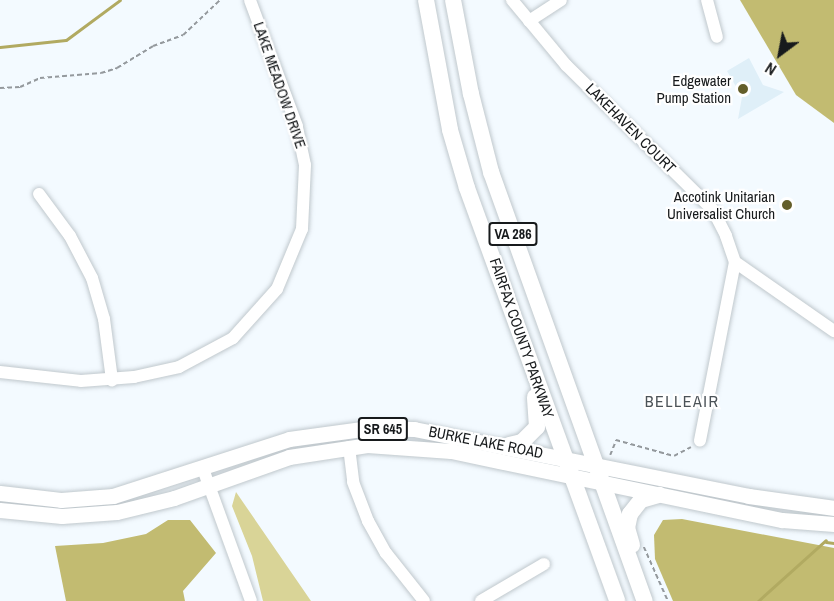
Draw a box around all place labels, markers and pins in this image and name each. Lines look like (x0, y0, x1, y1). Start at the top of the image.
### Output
place label: Edgewater Pump Station (656, 71, 731, 106)
marker: Edgewater Pump Station (736, 82, 750, 96)
place label: Accotink Unitarian Universalist Church (667, 187, 775, 222)
marker: Accotink Unitarian Universalist Church (780, 198, 794, 212)

